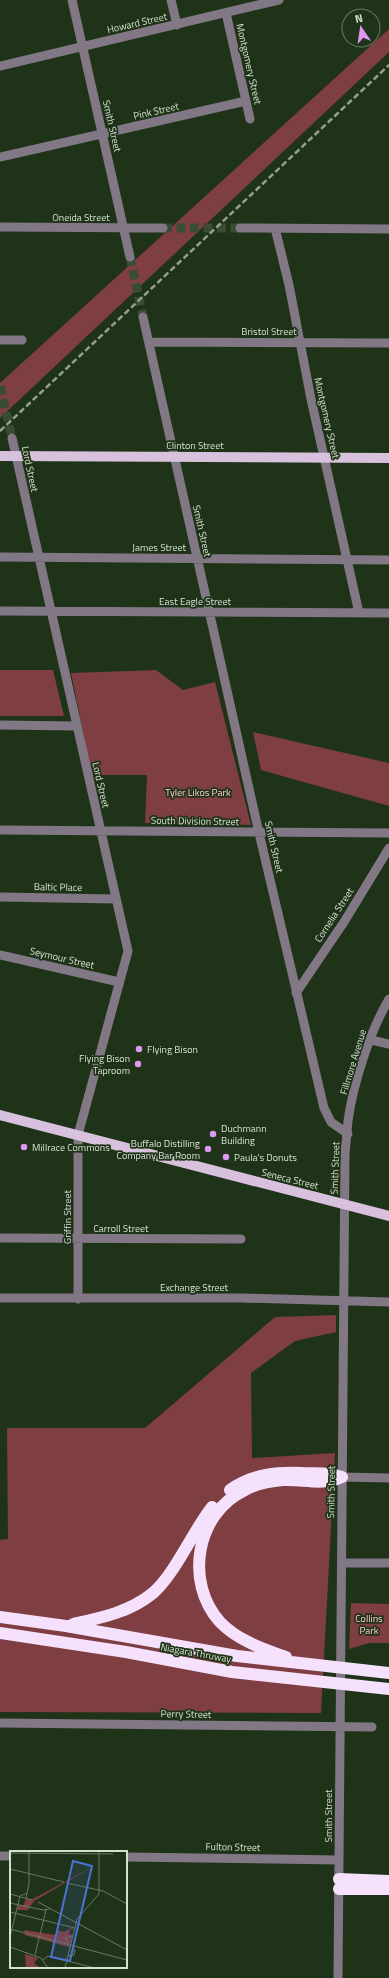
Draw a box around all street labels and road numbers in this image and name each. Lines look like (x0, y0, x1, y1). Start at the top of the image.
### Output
street label: Howard Street (106, 9, 169, 37)
street label: Montgomery Street (232, 22, 266, 106)
street label: Pink Street (132, 98, 181, 124)
street label: Smith Street (99, 99, 125, 154)
street label: Oneida Street (52, 210, 110, 225)
street label: Bristol Street (241, 324, 297, 339)
street label: Montgomery Street (310, 376, 344, 460)
street label: Clinton Street (166, 438, 224, 453)
street label: Lord Street (18, 445, 42, 494)
street label: Smith Street (189, 504, 215, 559)
street label: James Street (132, 540, 186, 555)
street label: East Eagle Street (159, 594, 231, 609)
street label: Lord Street (88, 761, 114, 810)
street label: South Division Street (151, 813, 240, 829)
street label: Smith Street (261, 820, 287, 875)
street label: Baltic Place (34, 879, 82, 895)
street label: Cornelia Street (311, 885, 357, 945)
street label: Seymour Street (28, 943, 96, 973)
street label: Fillmore Avenue (336, 1027, 370, 1097)
street label: Smith Street (327, 1141, 343, 1195)
street label: Seneca Street (260, 1165, 321, 1193)
street label: Griffin Street (60, 1190, 75, 1244)
street label: Carroll Street (93, 1221, 149, 1236)
street label: Exchange Street (160, 1280, 229, 1295)
street label: Smith Street (323, 1465, 339, 1519)
street label: Niagara Thruway (159, 1639, 233, 1667)
street label: Perry Street (161, 1706, 212, 1722)
street label: Smith Street (321, 1789, 336, 1842)
street label: Fulton Street (205, 1839, 261, 1855)

